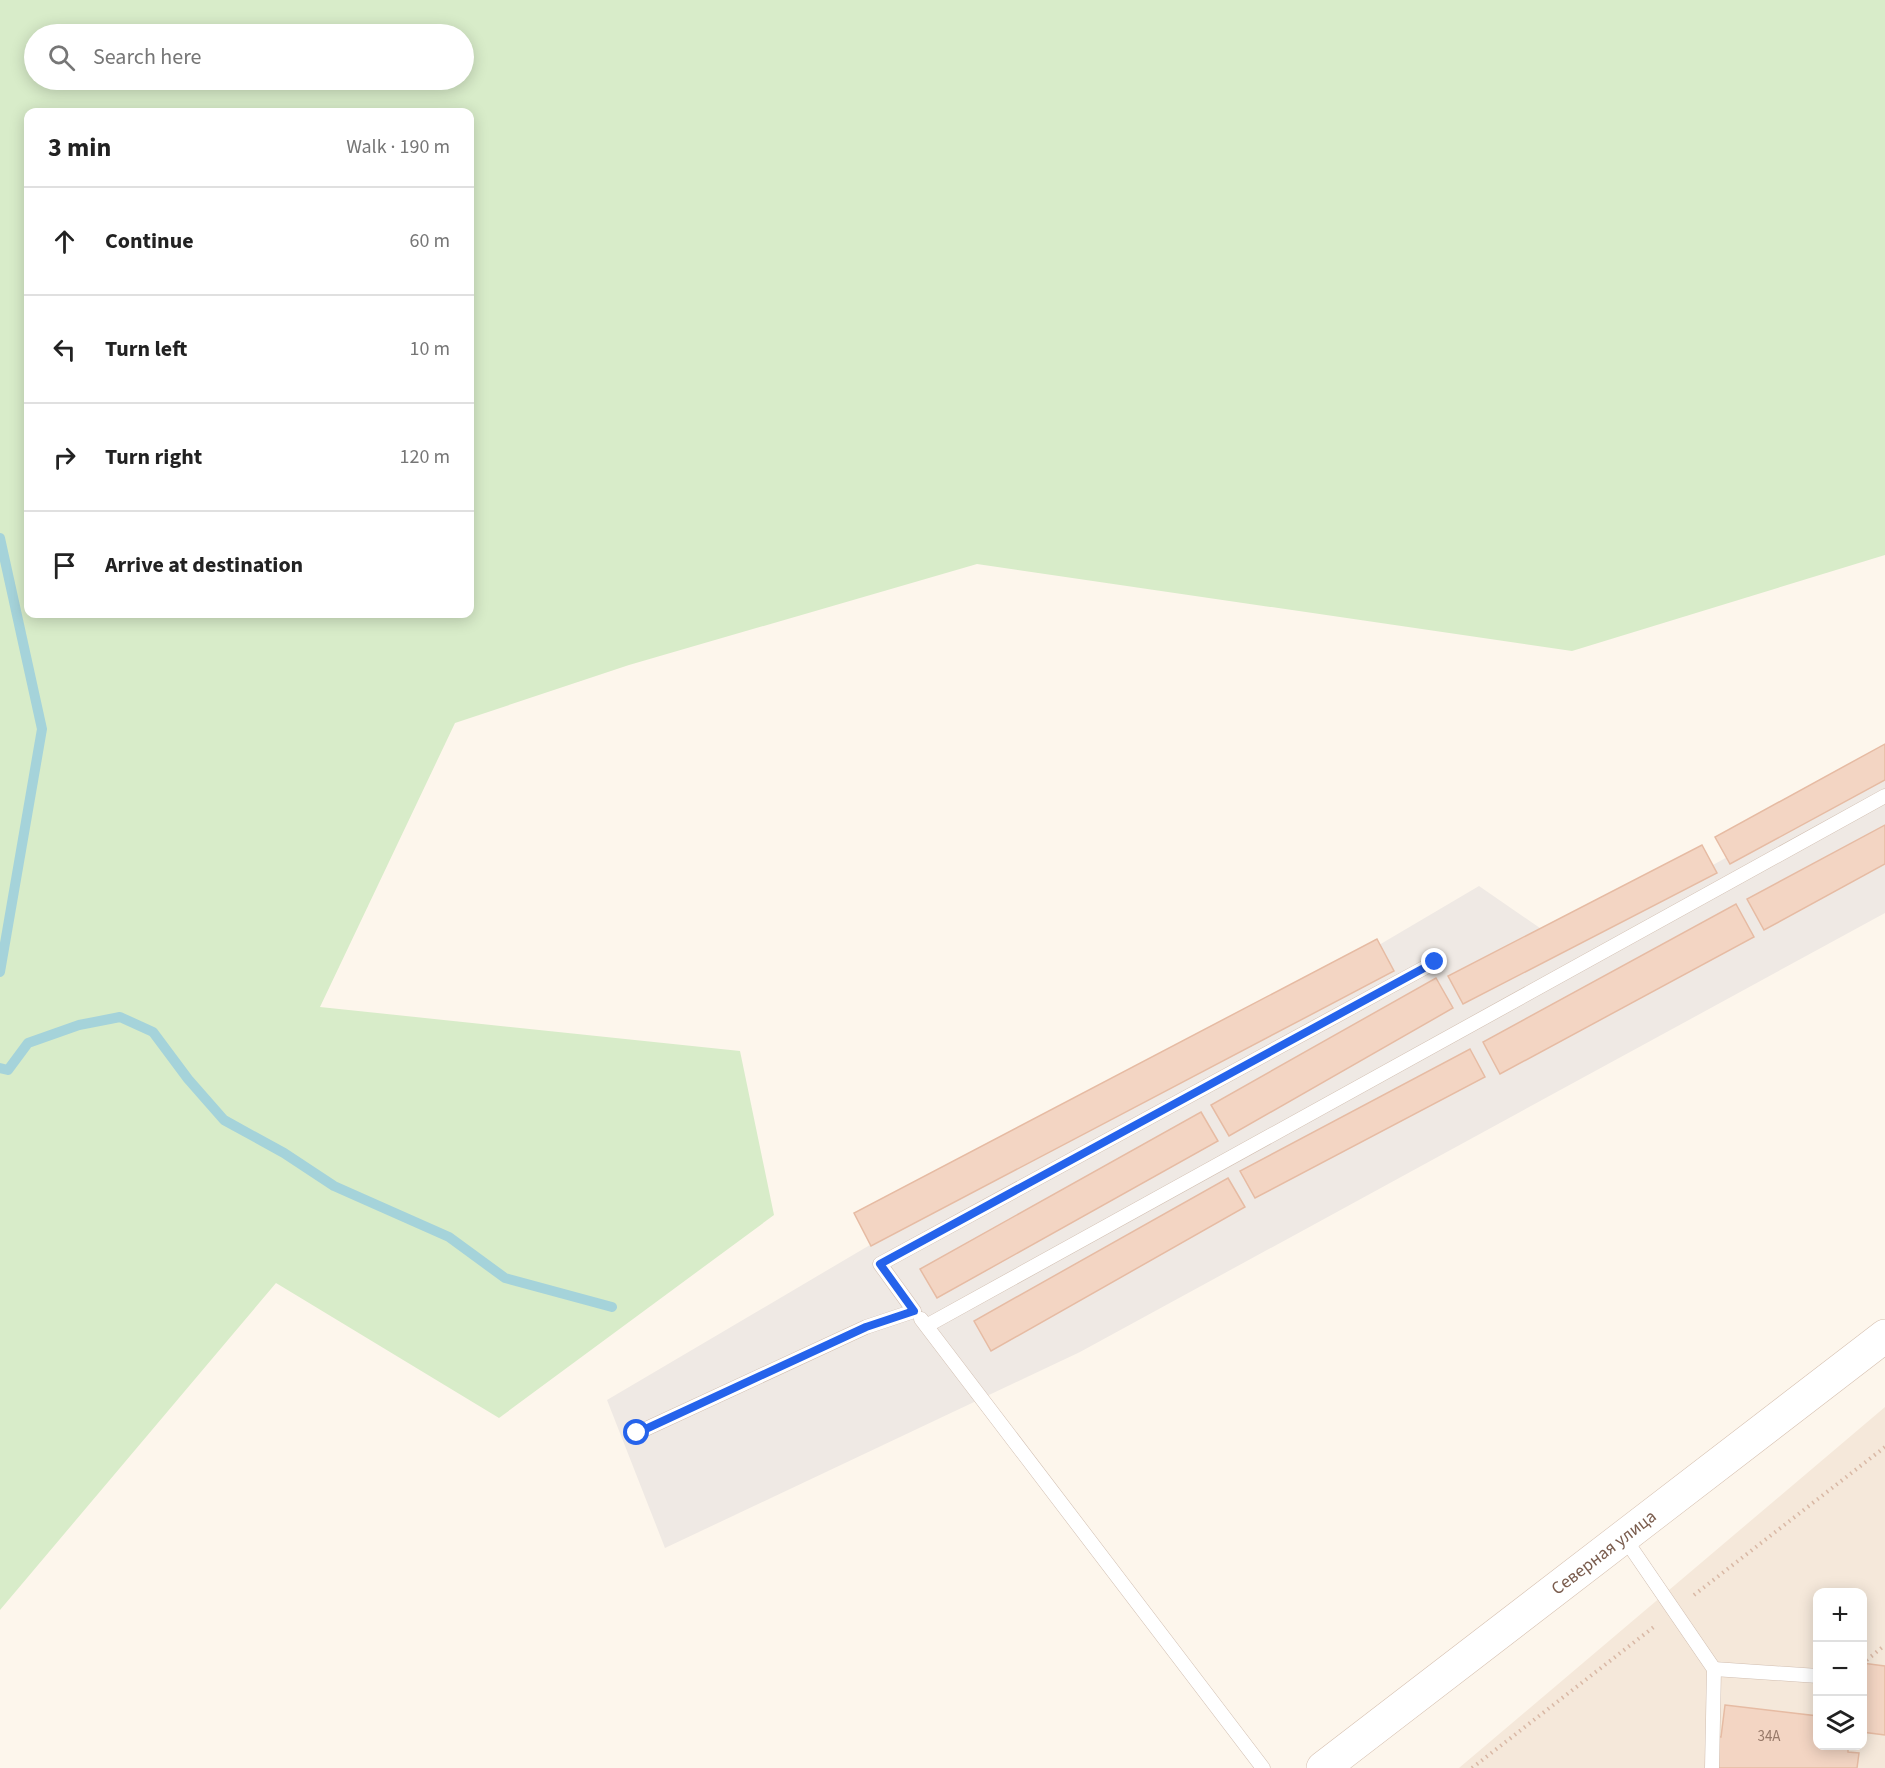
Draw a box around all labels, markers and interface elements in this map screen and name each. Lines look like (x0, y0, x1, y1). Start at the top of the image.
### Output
search box (24, 24, 474, 90)
icon: search (45, 41, 78, 74)
text: Search here (93, 41, 201, 73)
text: 3 min (48, 129, 111, 166)
text: Walk · 190 m (346, 133, 450, 161)
icon: ahead (48, 225, 81, 258)
text: Continue (105, 225, 194, 257)
text: 60 m (410, 227, 450, 255)
icon: left (48, 333, 81, 366)
text: Turn left (105, 333, 187, 365)
text: 10 m (410, 335, 450, 363)
icon: right (48, 441, 81, 474)
text: Turn right (105, 441, 202, 473)
text: 120 m (400, 443, 450, 471)
icon: arrive (48, 549, 81, 582)
text: Arrive at destination (105, 549, 303, 581)
route end (1421, 948, 1447, 974)
route start (623, 1419, 649, 1445)
street label: Северная улица (1546, 1504, 1662, 1601)
map controls (1813, 1588, 1867, 1750)
button: + (1813, 1588, 1867, 1642)
button: − (1813, 1642, 1867, 1696)
button: layers (1813, 1696, 1867, 1750)
house number: 34А (1757, 1726, 1781, 1747)

